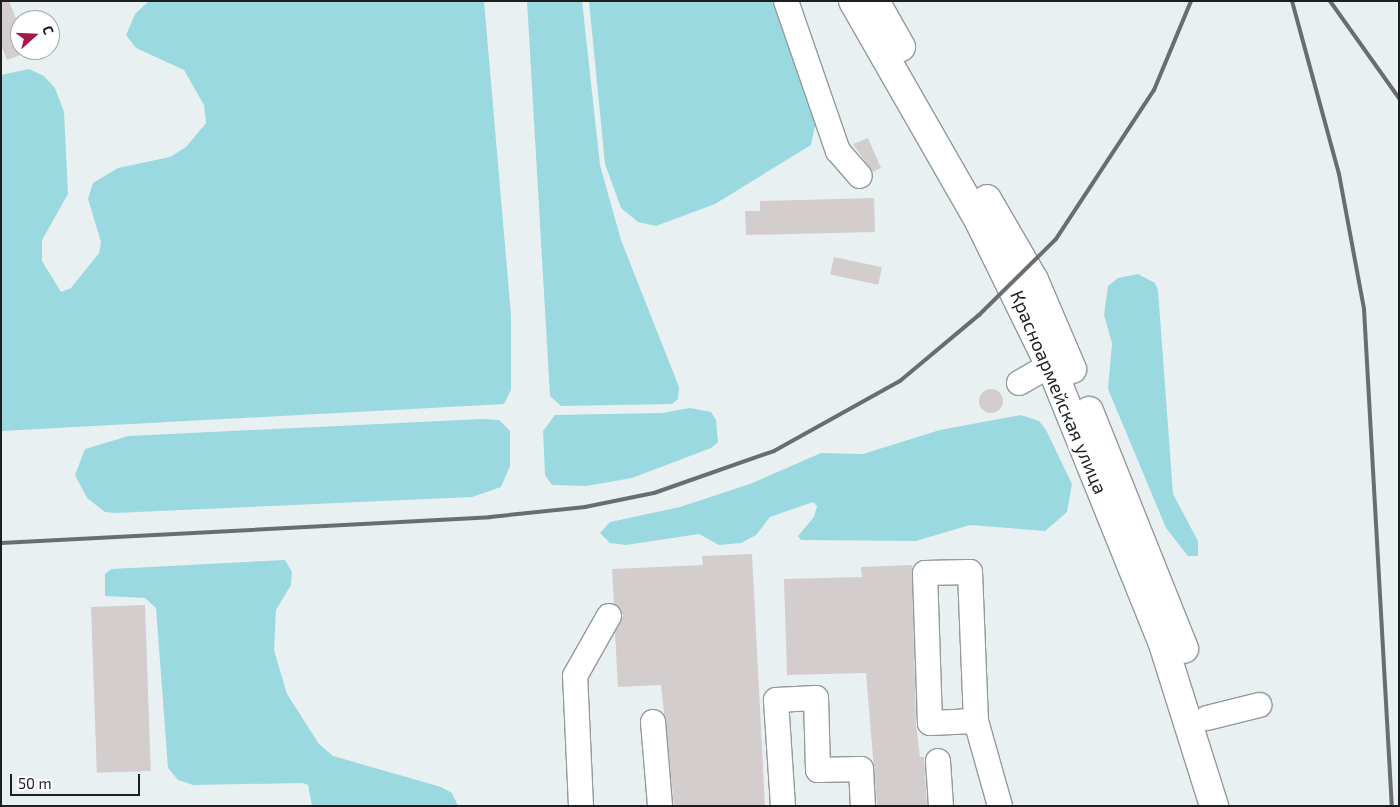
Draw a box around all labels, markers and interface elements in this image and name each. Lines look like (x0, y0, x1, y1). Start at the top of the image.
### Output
north arrow (10, 10, 60, 60)
text: С (39, 23, 58, 37)
street label: Красноармейская улица (1006, 287, 1112, 497)
scale bar (12, 764, 142, 796)
text: 50 m (18, 774, 52, 792)

